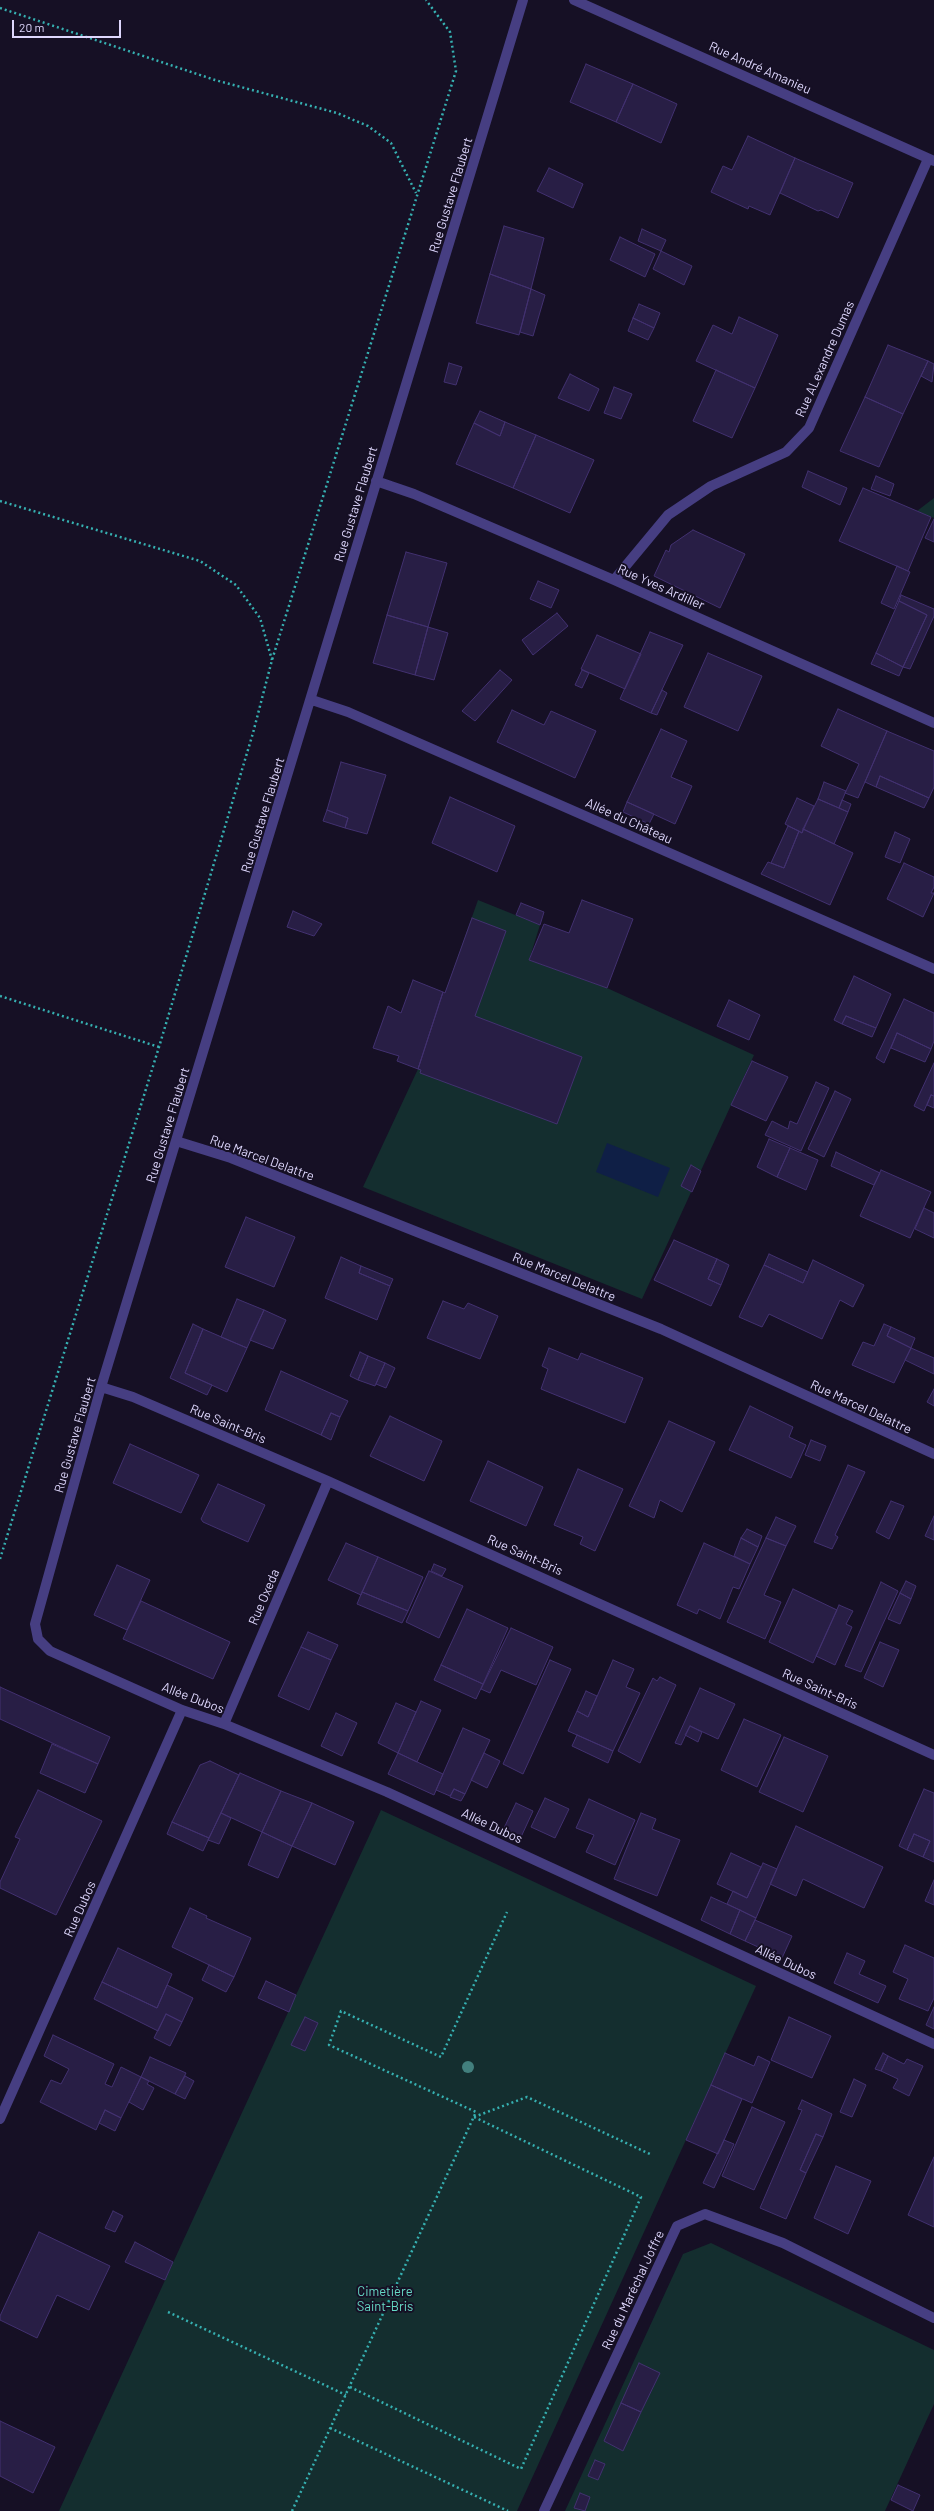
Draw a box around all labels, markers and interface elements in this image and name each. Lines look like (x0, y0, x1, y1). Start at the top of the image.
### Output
scale bar (14, 12, 123, 38)
text: 20 m (19, 20, 45, 34)
street label: Rue André Amanieu (707, 38, 813, 98)
street label: Rue Gustave Flaubert (426, 135, 476, 255)
street label: Rue ALexandre Dumas (792, 298, 858, 420)
street label: Rue Gustave Flaubert (331, 444, 381, 564)
street label: Rue Yves Ardiller (615, 561, 707, 613)
street label: Rue Gustave Flaubert (238, 755, 288, 875)
street label: Allée du Château (583, 795, 675, 847)
street label: Rue Gustave Flaubert (143, 1065, 193, 1185)
street label: Rue Marcel Delattre (208, 1132, 316, 1184)
street label: Rue Marcel Delattre (510, 1249, 618, 1305)
street label: Rue Gustave Flaubert (51, 1375, 99, 1495)
street label: Rue Marcel Delattre (808, 1377, 914, 1437)
street label: Rue Saint-Bris (188, 1401, 268, 1447)
street label: Rue Saint-Bris (485, 1531, 565, 1579)
street label: Rue Oxeda (245, 1567, 283, 1627)
street label: Rue Saint-Bris (780, 1665, 860, 1713)
street label: Allée Dubos (160, 1679, 226, 1717)
street label: Allée Dubos (459, 1805, 525, 1847)
street label: Rue Dubos (61, 1879, 99, 1939)
street label: Allée Dubos (753, 1941, 819, 1983)
street label: Rue du Maréchal Joffre (598, 2228, 668, 2352)
park label: Cimetière Saint-Bris (357, 2284, 413, 2315)

